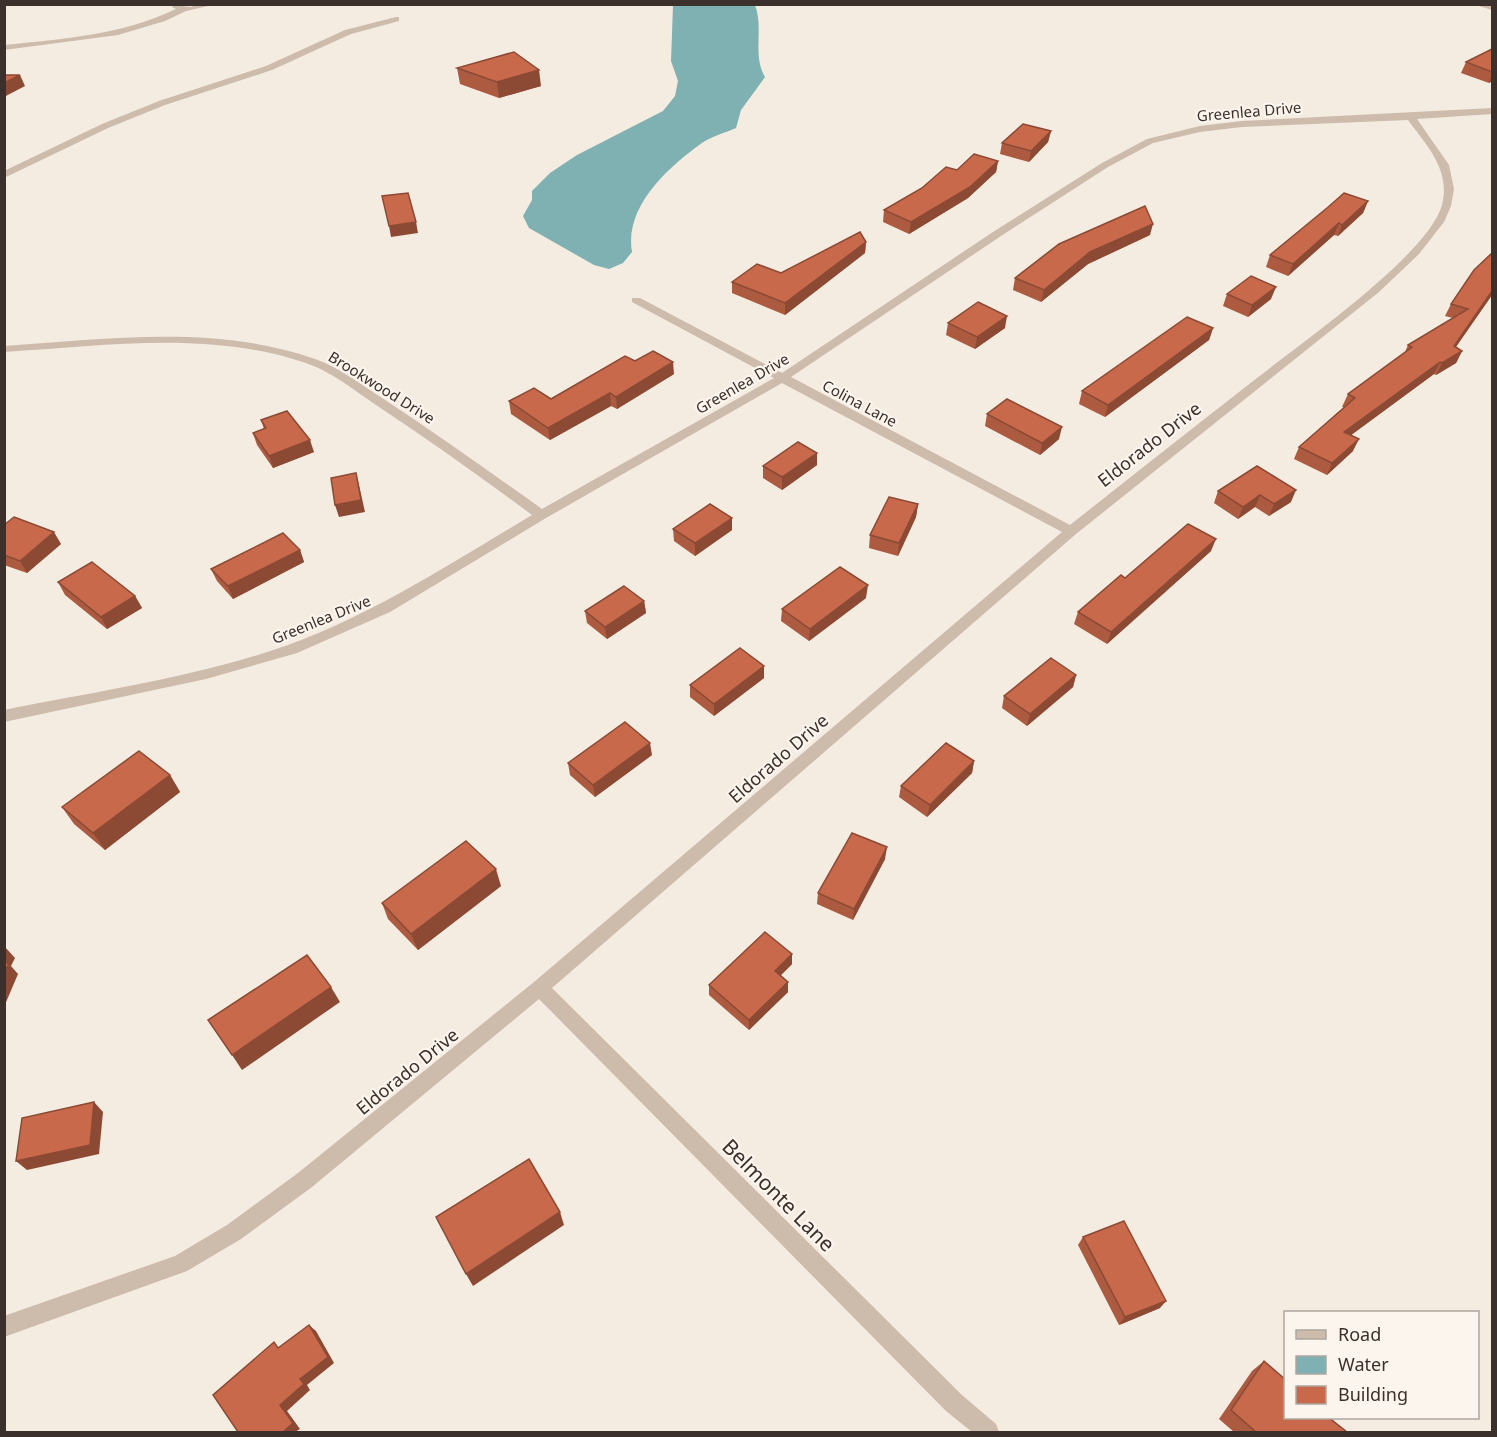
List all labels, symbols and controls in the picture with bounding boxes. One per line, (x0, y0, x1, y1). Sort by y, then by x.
street label: Greenlea Drive (1196, 96, 1302, 126)
street label: Brookwood Drive (325, 346, 439, 428)
street label: Greenlea Drive (692, 348, 792, 418)
street label: Colina Lane (819, 375, 901, 431)
street label: Eldorado Drive (1092, 396, 1206, 492)
street label: Greenlea Drive (269, 590, 373, 648)
street label: Eldorado Drive (723, 708, 833, 808)
street label: Eldorado Drive (351, 1022, 463, 1120)
street label: Belmonte Lane (717, 1133, 841, 1257)
legend (1284, 1311, 1479, 1419)
text: Road (1338, 1322, 1381, 1346)
text: Water (1338, 1352, 1389, 1376)
text: Building (1338, 1382, 1408, 1406)

